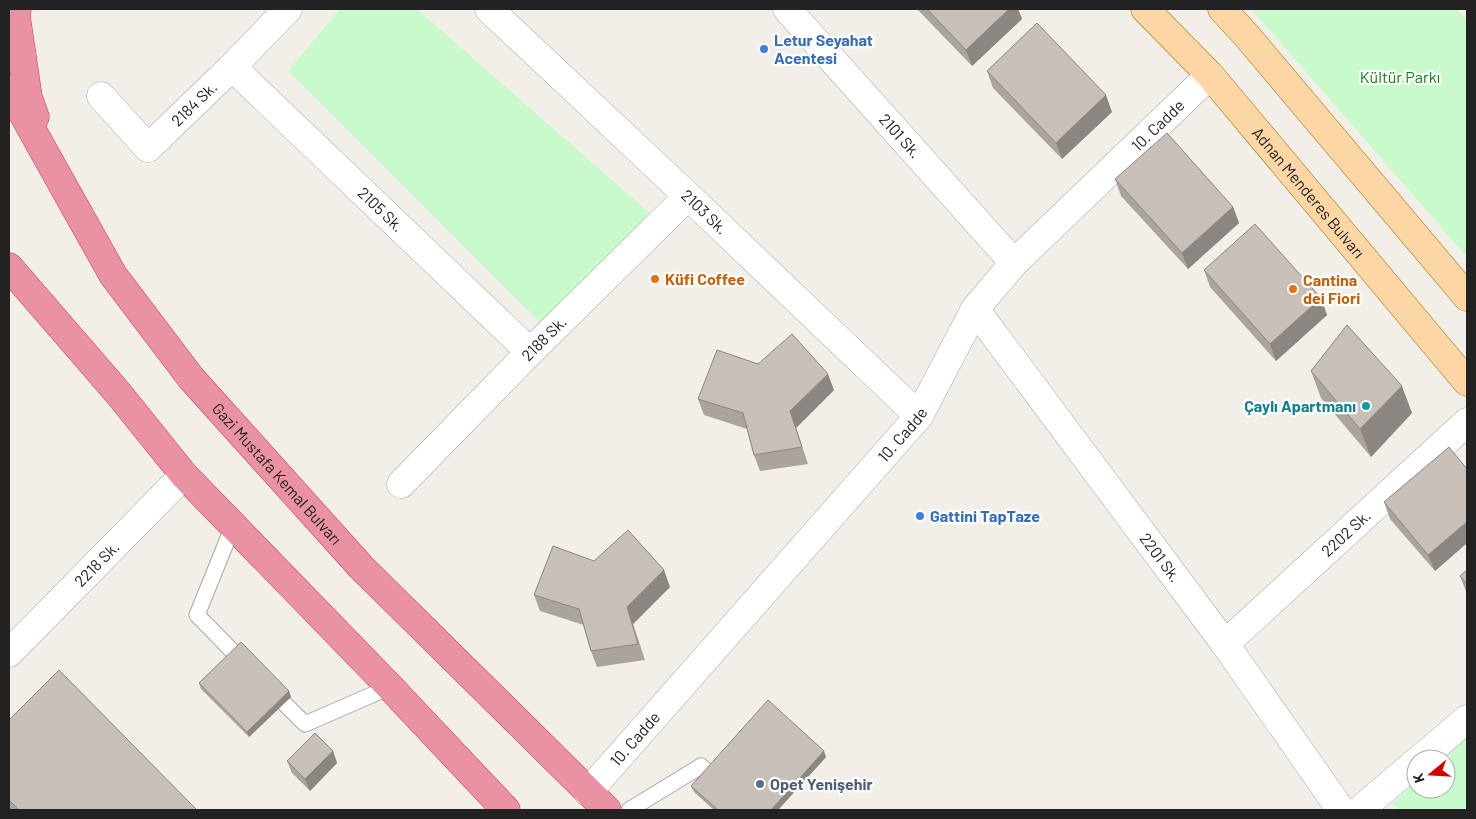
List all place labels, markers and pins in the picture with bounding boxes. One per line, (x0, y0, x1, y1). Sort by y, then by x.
place label: Letur Seyahat Acentesi (774, 30, 873, 67)
marker: Letur Seyahat Acentesi (758, 43, 770, 55)
place label: Küfi Coffee (665, 269, 745, 288)
place label: Cantina dei Fiori (1303, 270, 1360, 307)
marker: Küfi Coffee (649, 273, 661, 285)
marker: Cantina dei Fiori (1287, 283, 1299, 295)
place label: Çaylı Apartmanı (1244, 396, 1356, 415)
marker: Çaylı Apartmanı (1360, 400, 1372, 412)
place label: Gattini TapTaze (930, 506, 1040, 525)
marker: Gattini TapTaze (914, 510, 926, 522)
place label: Opet Yenişehir (770, 774, 873, 793)
marker: Opet Yenişehir (754, 778, 766, 790)

